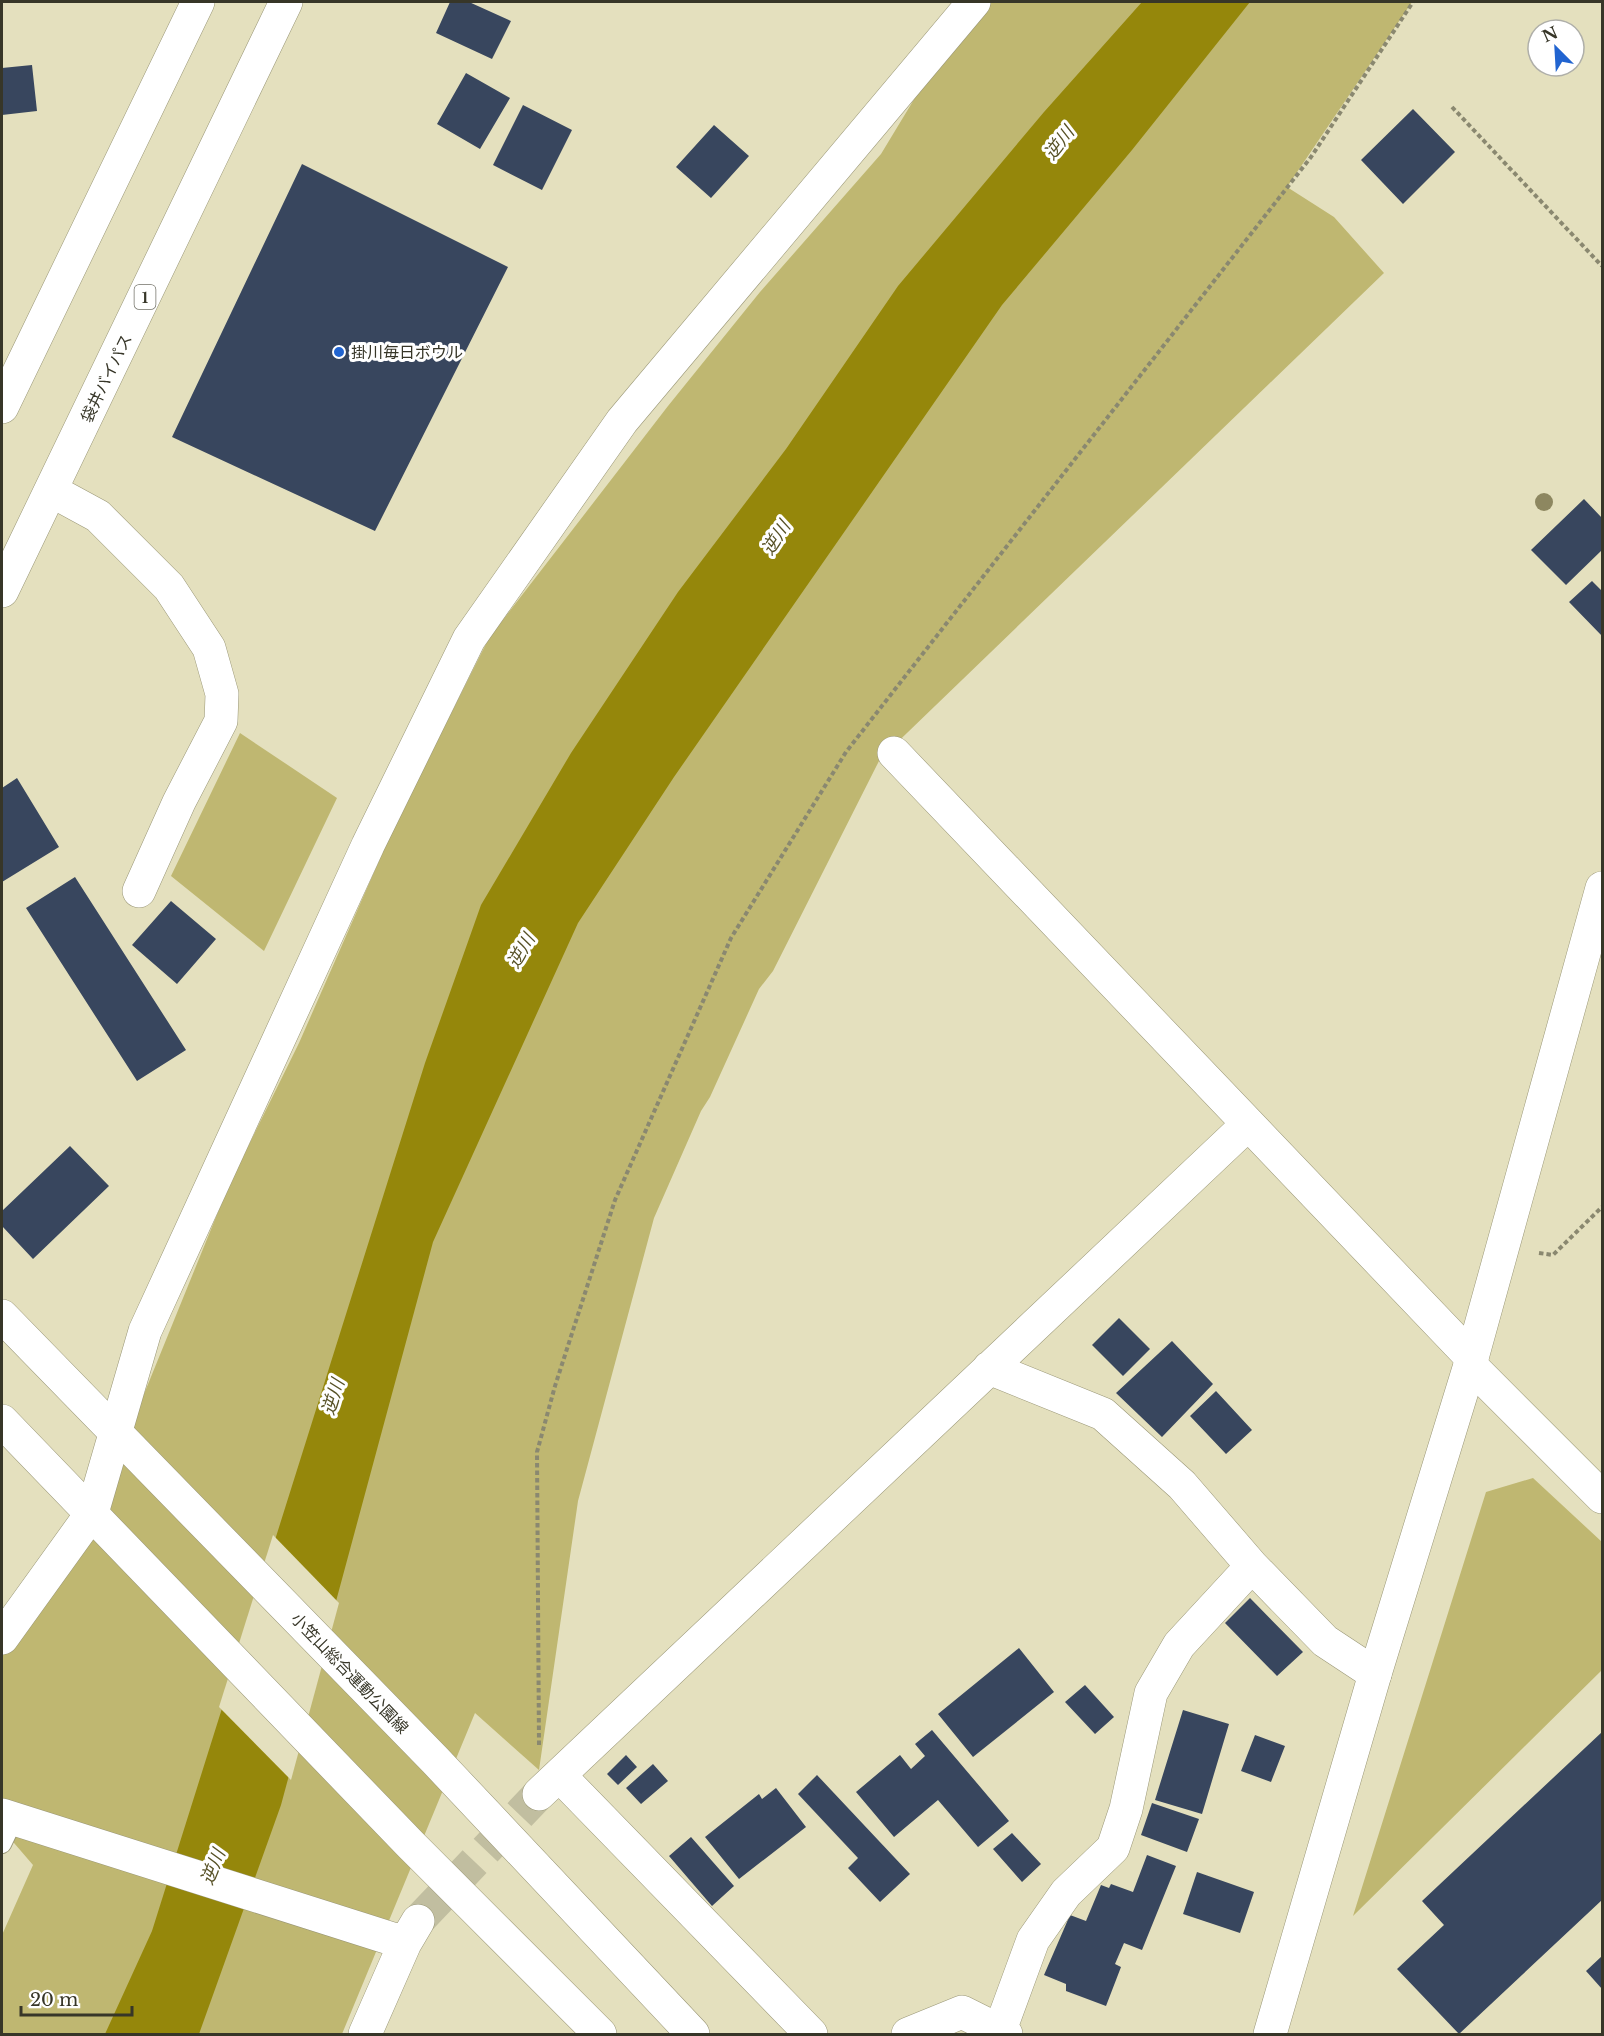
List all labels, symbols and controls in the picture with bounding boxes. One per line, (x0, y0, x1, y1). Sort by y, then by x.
north arrow (1526, 18, 1586, 78)
text: N (1539, 22, 1561, 46)
water label: 逆川 (1039, 120, 1080, 164)
road number: 1 (134, 285, 156, 309)
street label: 袋井バイパス (76, 331, 136, 425)
place label: 掛川毎日ボウル (351, 342, 463, 362)
marker: 掛川毎日ボウル (332, 345, 346, 359)
water label: 逆川 (757, 515, 796, 559)
water label: 逆川 (502, 928, 541, 972)
water label: 逆川 (317, 1375, 350, 1418)
street label: 小笠山総合運動公園線 (287, 1609, 413, 1737)
water label: 逆川 (196, 1844, 231, 1888)
scale bar (21, 1979, 132, 2017)
text: 20 m (30, 1989, 78, 2011)

